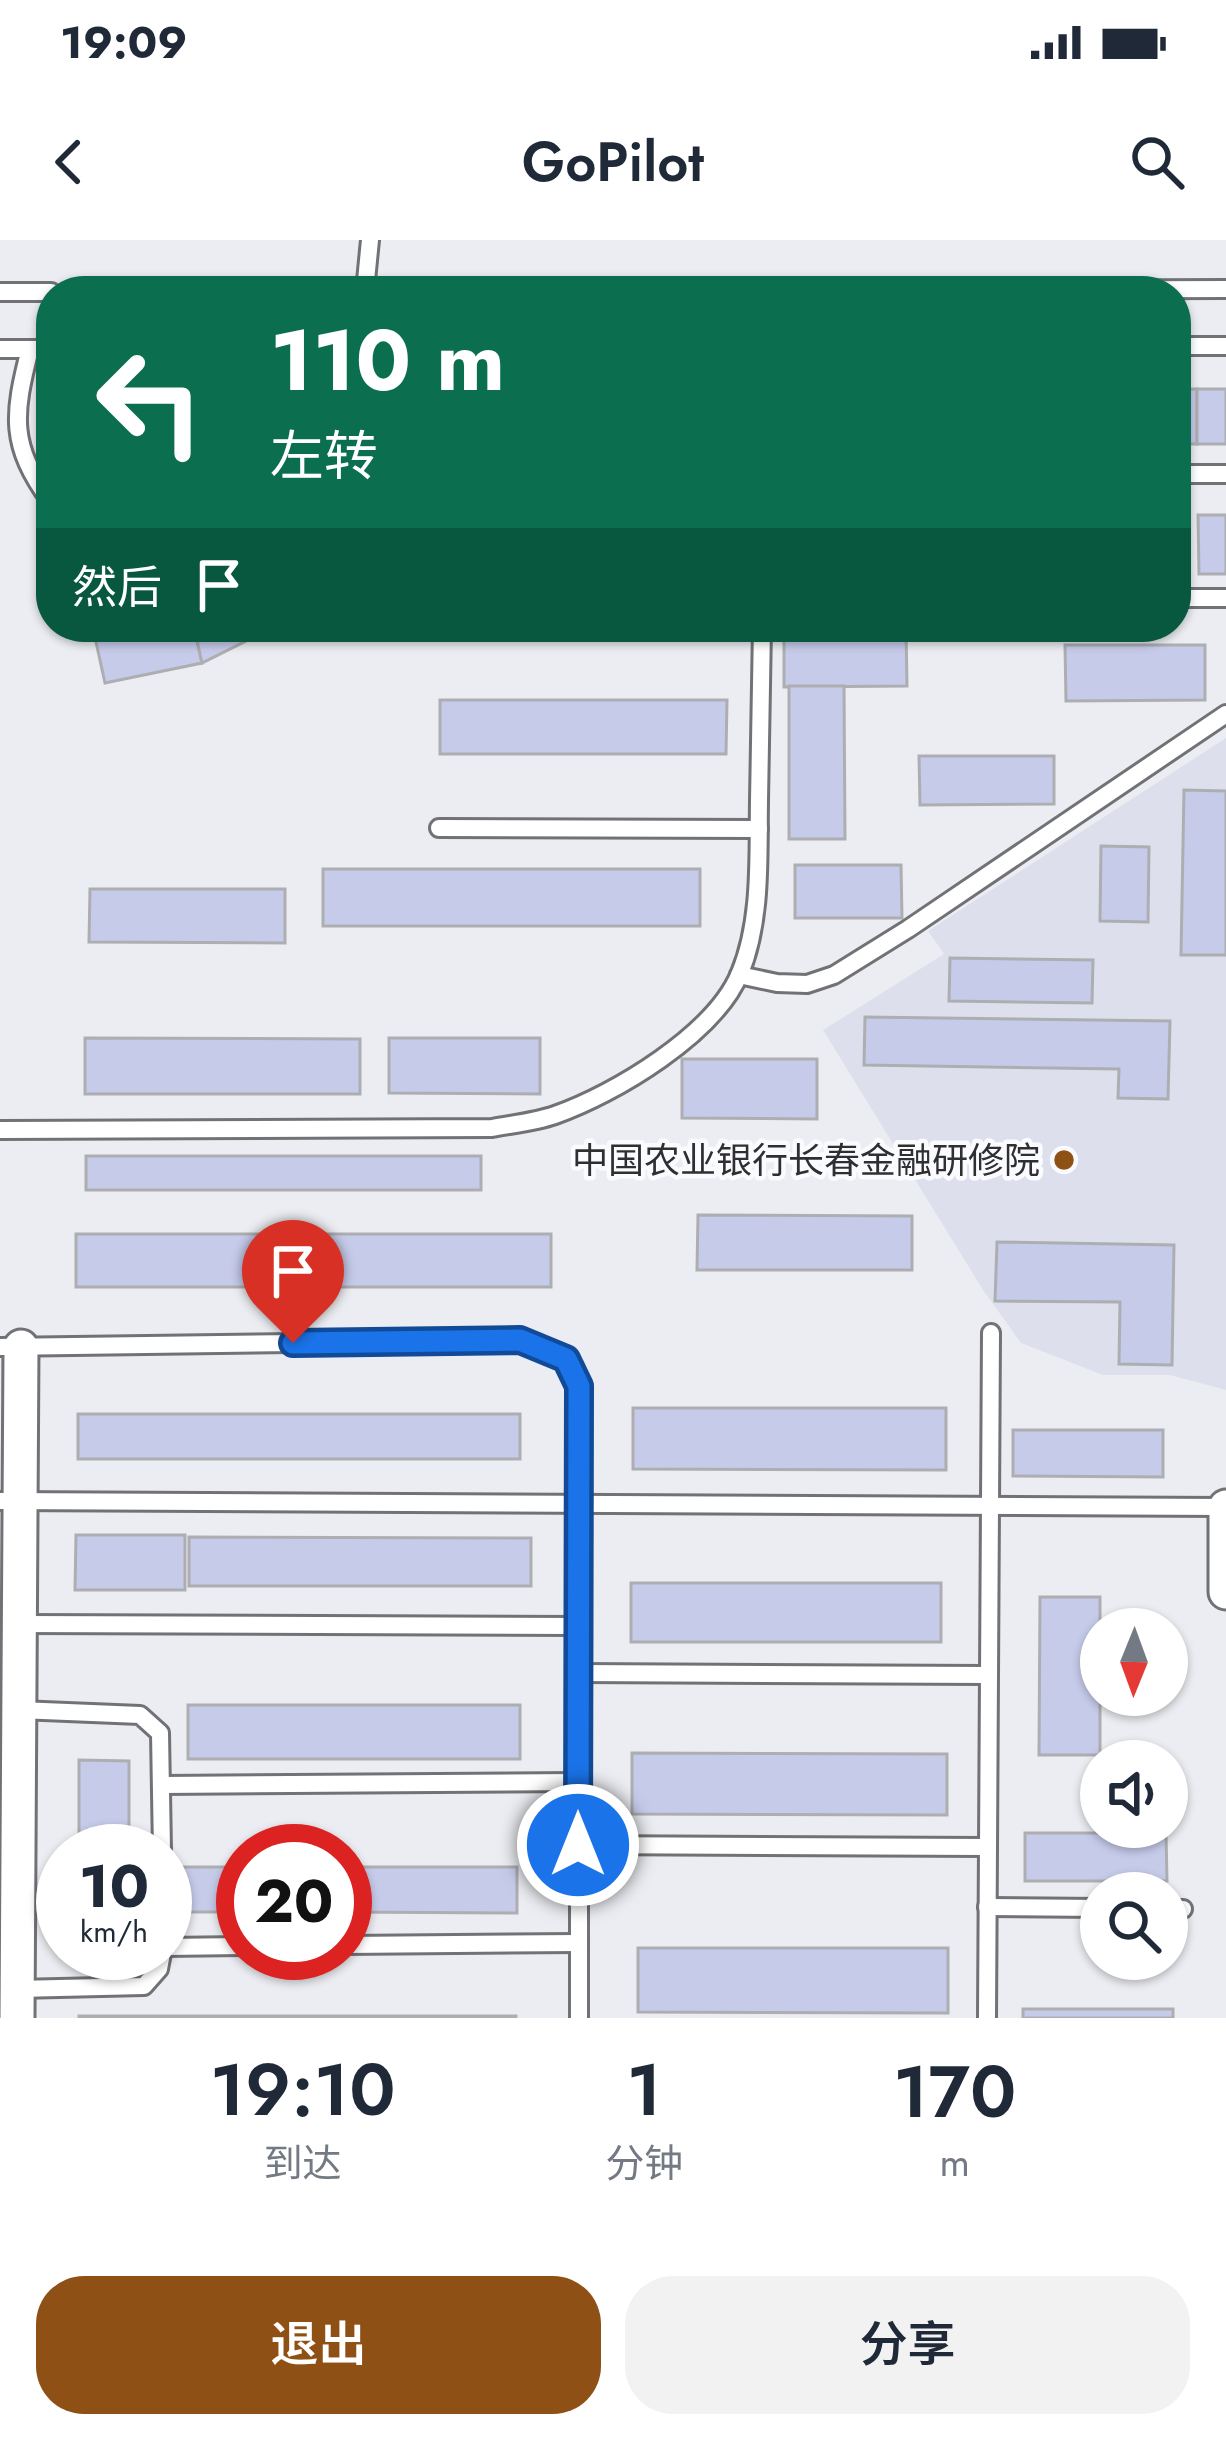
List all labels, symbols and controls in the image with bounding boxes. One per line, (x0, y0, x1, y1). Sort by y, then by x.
text: 19:09 (60, 10, 187, 75)
text: GoPilot (522, 123, 704, 201)
icon: back (36, 129, 102, 195)
icon: search (1124, 129, 1190, 195)
text: 110 m (270, 300, 505, 422)
icon: left (72, 324, 228, 480)
text: 左转 (270, 417, 378, 495)
icon: arrive (186, 552, 252, 618)
text: 然后 (72, 555, 162, 620)
place label: 中国农业银行长春金融研修院 (572, 1134, 1040, 1186)
marker: 中国农业银行长春金融研修院 (1051, 1147, 1077, 1173)
pin (242, 1220, 344, 1343)
icon: arrive (260, 1238, 326, 1304)
north arrow (1080, 1608, 1188, 1716)
map controls (1080, 1608, 1188, 1980)
button: sound (1080, 1740, 1188, 1848)
position arrow (515, 1782, 641, 1908)
speed limit sign: 20 (216, 1824, 372, 1980)
text: 10 (79, 1843, 149, 1930)
button: search (1080, 1872, 1188, 1980)
text: km/h (80, 1910, 148, 1953)
text: 19:10 (210, 2038, 395, 2142)
text: 1 (627, 2038, 662, 2142)
text: 170 (893, 2040, 1016, 2144)
text: m (939, 2134, 970, 2191)
text: 到达 (264, 2135, 342, 2192)
text: 分钟 (605, 2135, 683, 2192)
button: 退出 (36, 2276, 601, 2414)
button: 分享 (625, 2276, 1190, 2414)

